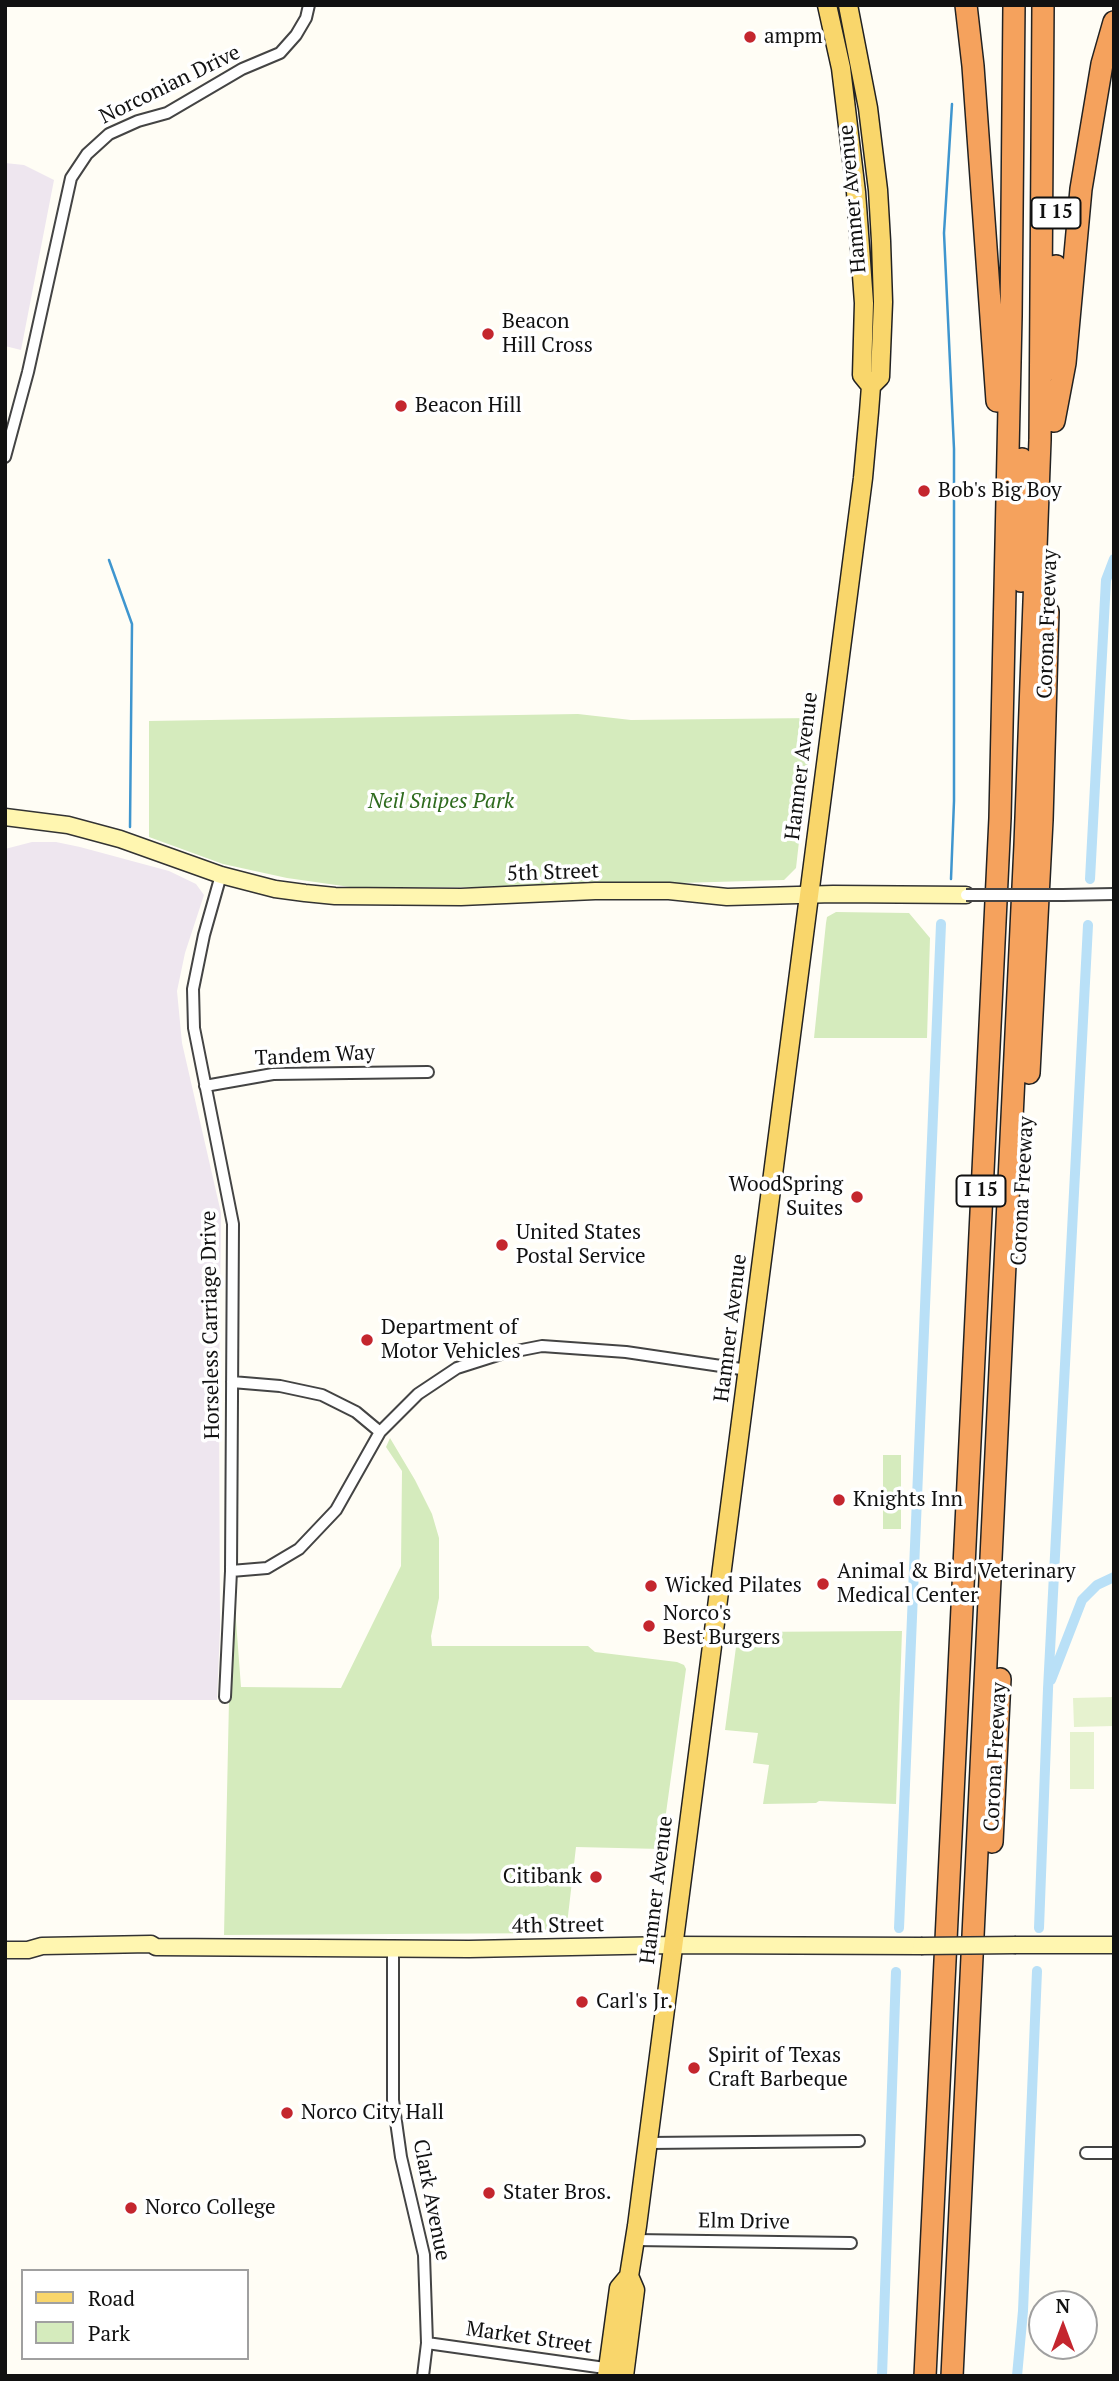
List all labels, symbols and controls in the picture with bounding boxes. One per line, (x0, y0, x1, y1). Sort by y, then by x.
place label: ampm (764, 24, 823, 50)
marker: ampm (742, 29, 758, 45)
street label: Norconian Drive (96, 40, 244, 130)
street label: Hamner Avenue (834, 124, 872, 274)
road number: I 15 (1032, 197, 1080, 228)
place label: Beacon Hill Cross (502, 309, 593, 359)
marker: Beacon Hill Cross (480, 326, 496, 342)
place label: Beacon Hill (415, 393, 522, 419)
marker: Beacon Hill (393, 398, 409, 414)
place label: Bob's Big Boy (938, 478, 1062, 504)
marker: Bob's Big Boy (916, 483, 932, 499)
street label: Corona Freeway (1033, 549, 1063, 699)
street label: Hamner Avenue (780, 691, 824, 841)
park label: Neil Snipes Park (368, 789, 514, 815)
street label: 5th Street (506, 859, 600, 887)
street label: Tandem Way (254, 1040, 376, 1072)
street label: Corona Freeway (1007, 1116, 1039, 1266)
place label: WoodSpring Suites (729, 1172, 843, 1222)
road number: I 15 (956, 1176, 1006, 1206)
marker: WoodSpring Suites (849, 1189, 865, 1205)
street label: Horseless Carriage Drive (196, 1210, 226, 1440)
place label: United States Postal Service (516, 1220, 646, 1270)
marker: United States Postal Service (494, 1237, 510, 1253)
street label: Hamner Avenue (709, 1253, 753, 1403)
place label: Department of Motor Vehicles (381, 1315, 521, 1365)
marker: Department of Motor Vehicles (359, 1332, 375, 1348)
place label: Knights Inn (853, 1487, 963, 1513)
marker: Knights Inn (831, 1492, 847, 1508)
place label: Animal & Bird Veterinary Medical Center (837, 1559, 1076, 1609)
place label: Wicked Pilates (665, 1573, 802, 1599)
marker: Animal & Bird Veterinary Medical Center (815, 1576, 831, 1592)
marker: Wicked Pilates (643, 1578, 659, 1594)
place label: Norco's Best Burgers (663, 1601, 780, 1651)
marker: Norco's Best Burgers (641, 1618, 657, 1634)
street label: Corona Freeway (980, 1682, 1012, 1832)
street label: Hamner Avenue (635, 1815, 679, 1965)
place label: Citibank (503, 1864, 582, 1890)
marker: Citibank (588, 1869, 604, 1885)
street label: 4th Street (512, 1913, 604, 1939)
place label: Carl's Jr. (596, 1989, 673, 2015)
marker: Carl's Jr. (574, 1994, 590, 2010)
place label: Spirit of Texas Craft Barbeque (708, 2043, 848, 2093)
marker: Spirit of Texas Craft Barbeque (686, 2060, 702, 2076)
place label: Norco City Hall (301, 2100, 444, 2126)
marker: Norco City Hall (279, 2105, 295, 2121)
street label: Clark Avenue (407, 2137, 455, 2263)
place label: Stater Bros. (503, 2180, 612, 2206)
marker: Stater Bros. (481, 2185, 497, 2201)
place label: Norco College (145, 2195, 276, 2221)
marker: Norco College (123, 2200, 139, 2216)
street label: Elm Drive (698, 2209, 790, 2235)
legend (21, 2269, 248, 2360)
text: Road (88, 2284, 135, 2312)
north arrow (1028, 2290, 1098, 2360)
text: N (1056, 2293, 1070, 2318)
street label: Market Street (464, 2317, 594, 2359)
text: Park (88, 2319, 130, 2347)

